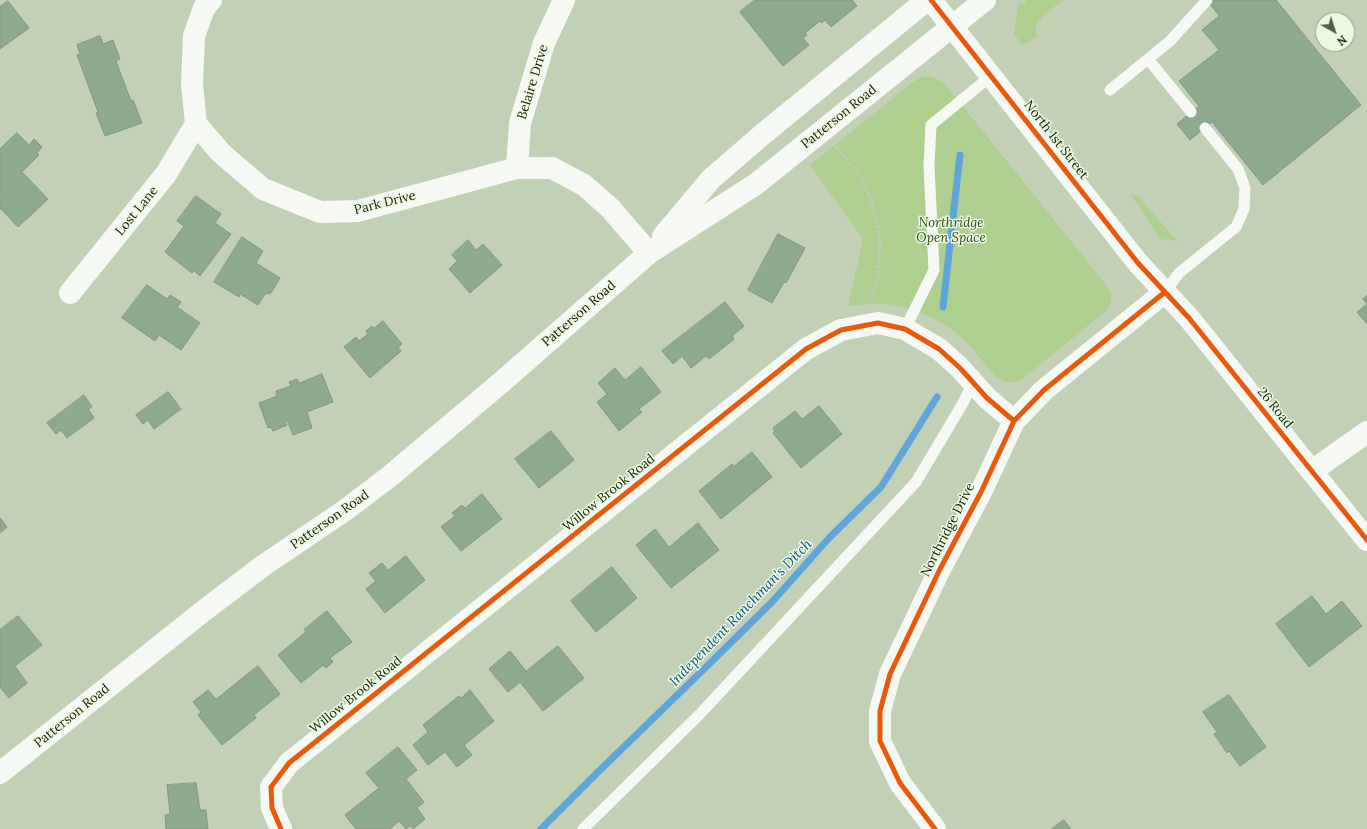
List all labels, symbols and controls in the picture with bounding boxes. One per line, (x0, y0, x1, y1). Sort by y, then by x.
north arrow (1315, 12, 1355, 52)
text: N (1334, 32, 1350, 49)
street label: Belaire Drive (514, 43, 552, 121)
street label: Patterson Road (798, 82, 880, 152)
street label: North 1st Street (1020, 98, 1092, 182)
street label: Lost Lane (112, 183, 162, 239)
street label: Park Drive (353, 188, 417, 218)
park label: Northridge Open Space (916, 215, 986, 246)
street label: Patterson Road (539, 278, 619, 350)
street label: 26 Road (1254, 384, 1296, 432)
street label: Willow Brook Road (560, 451, 658, 535)
street label: Northridge Drive (918, 481, 978, 579)
street label: Patterson Road (288, 487, 372, 553)
water label: Independent Ranchman's Ditch (666, 536, 816, 690)
street label: Willow Brook Road (307, 653, 405, 737)
street label: Patterson Road (31, 681, 113, 751)

